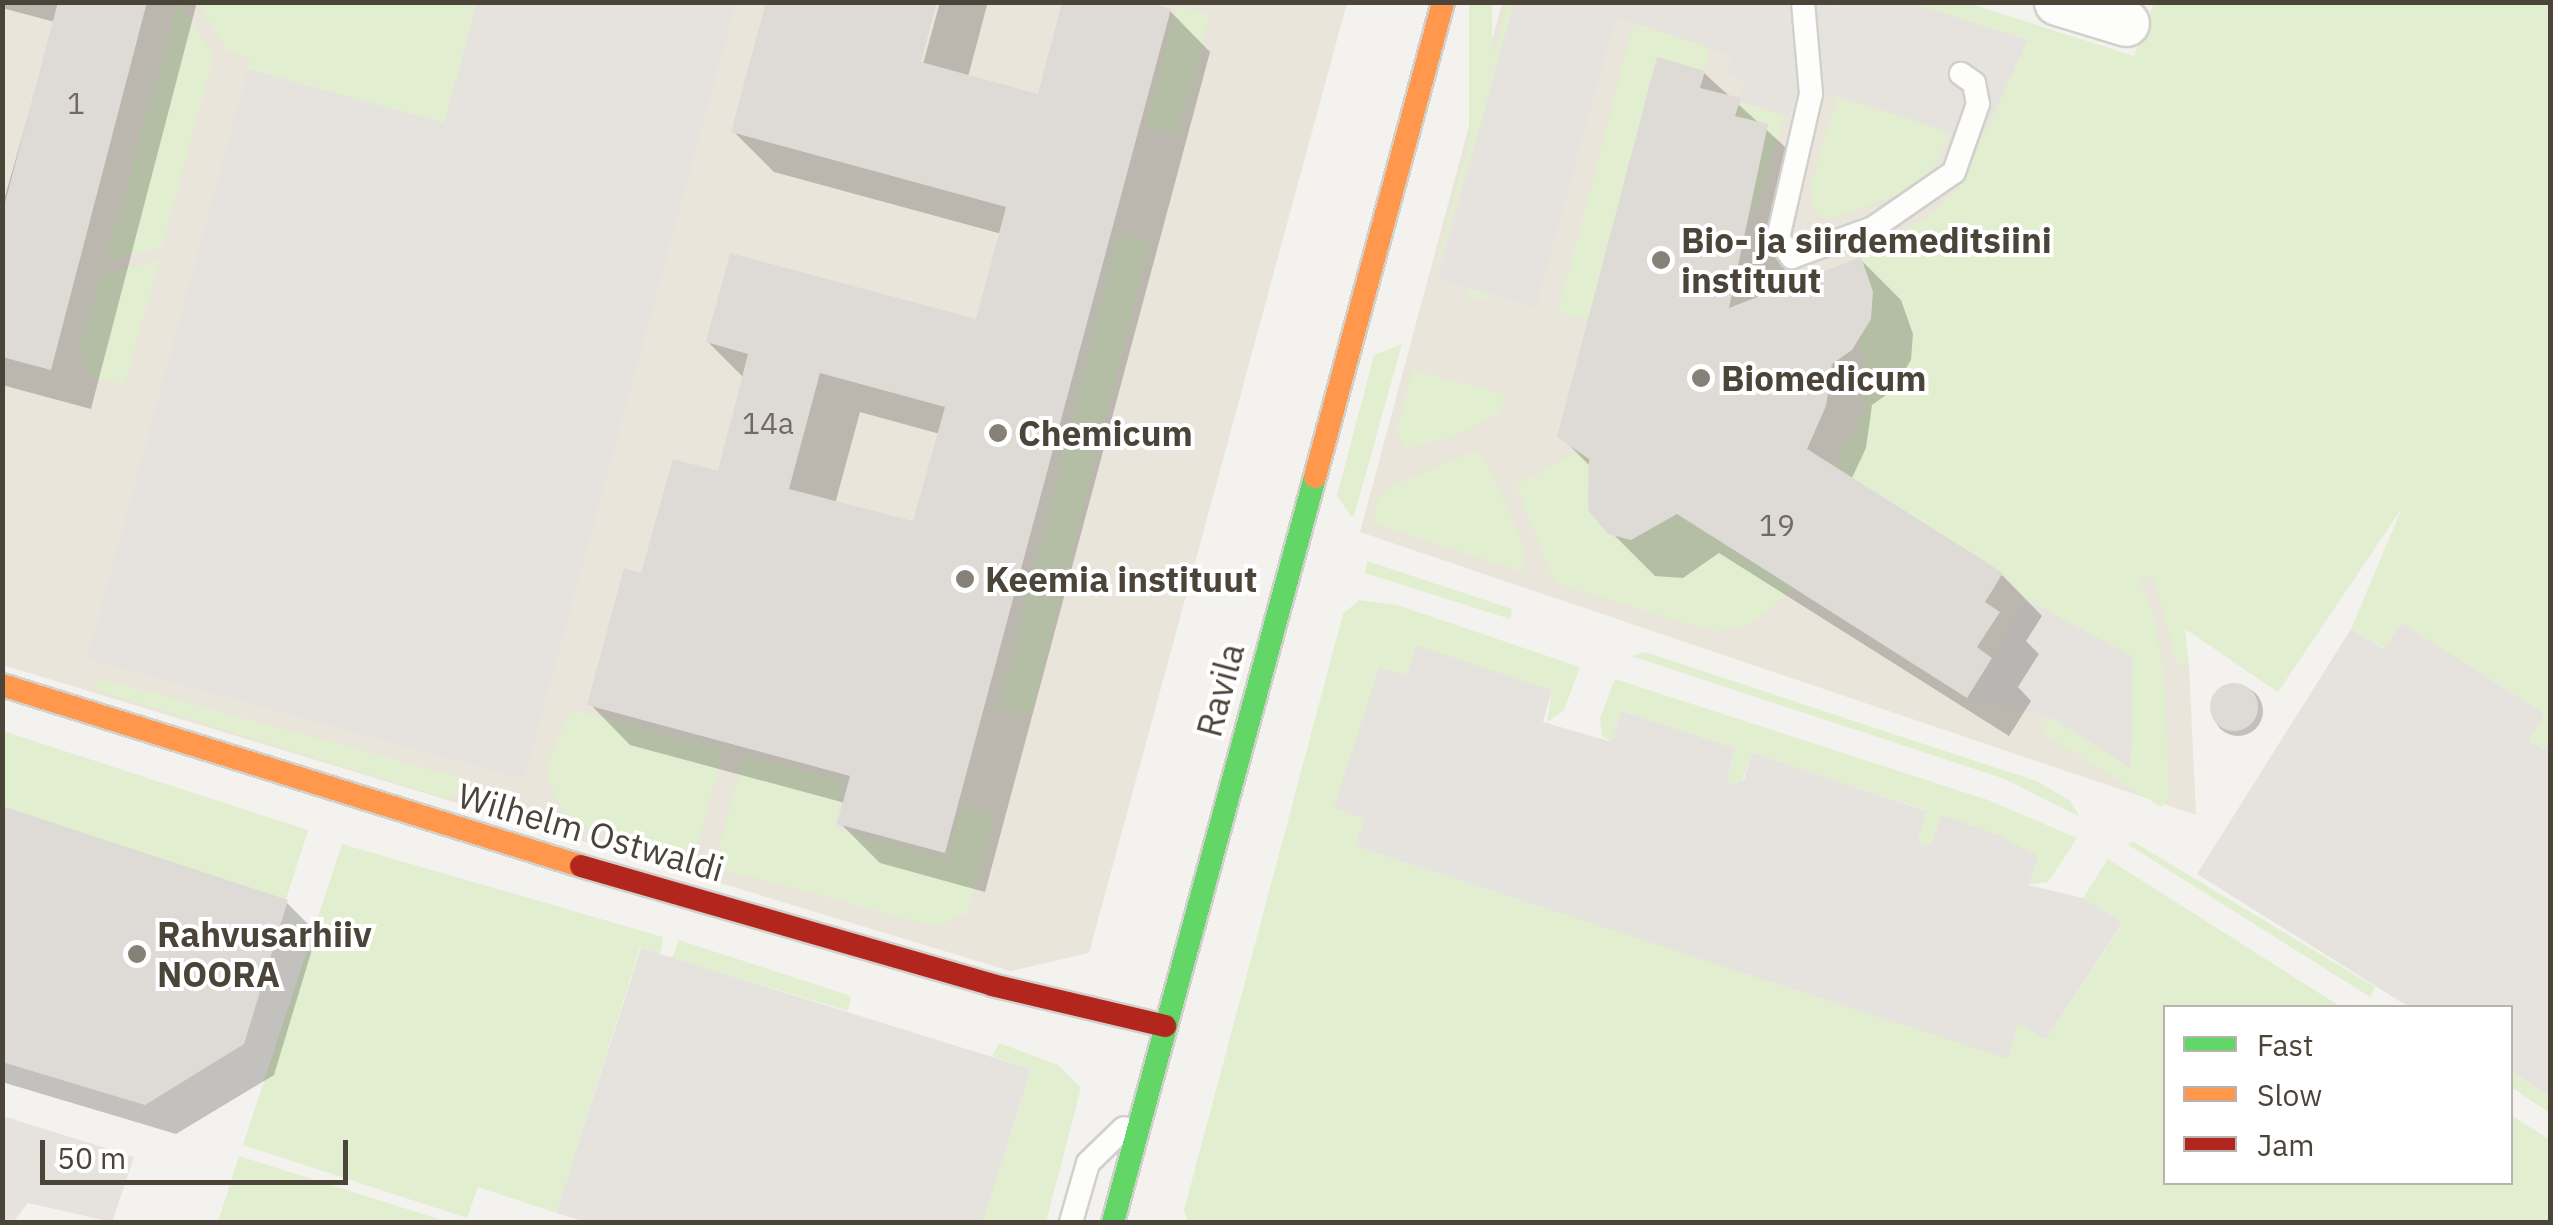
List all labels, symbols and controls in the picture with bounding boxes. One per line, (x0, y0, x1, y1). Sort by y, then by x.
house number: 1 (67, 85, 85, 121)
place label: Bio- ja siirdemeditsiini instituut (1681, 219, 2052, 301)
marker: Bio- ja siirdemeditsiini instituut (1650, 249, 1672, 271)
place label: Biomedicum (1721, 357, 1927, 399)
marker: Biomedicum (1690, 367, 1712, 389)
house number: 14a (742, 405, 794, 441)
place label: Chemicum (1018, 412, 1193, 454)
marker: Chemicum (987, 422, 1009, 444)
house number: 19 (1759, 507, 1795, 543)
place label: Keemia instituut (985, 558, 1257, 600)
marker: Keemia instituut (954, 568, 976, 590)
street label: Ravila (1187, 639, 1253, 741)
street label: Wilhelm Ostwaldi (453, 774, 729, 890)
place label: Rahvusarhiiv NOORA (157, 913, 372, 995)
marker: Rahvusarhiiv NOORA (126, 943, 148, 965)
legend (2163, 1005, 2513, 1185)
text: Fast (2257, 1025, 2314, 1064)
text: Slow (2257, 1075, 2322, 1114)
scale bar (45, 1120, 352, 1182)
text: Jam (2257, 1125, 2315, 1164)
text: 50 m (57, 1138, 126, 1177)

